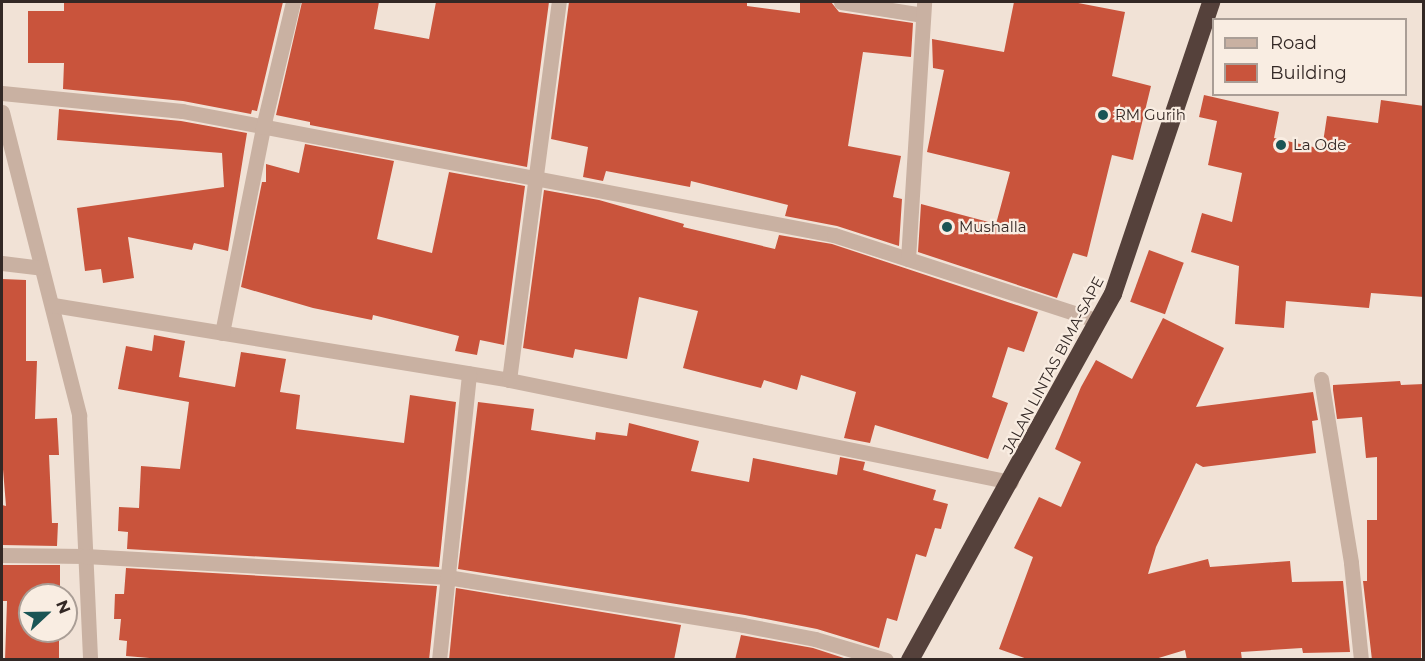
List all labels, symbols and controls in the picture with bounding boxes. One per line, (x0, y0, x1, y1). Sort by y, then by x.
legend (1212, 18, 1407, 96)
text: Road (1270, 32, 1317, 54)
text: Building (1270, 62, 1347, 84)
place label: RM Gurih (1115, 106, 1186, 124)
marker: RM Gurih (1096, 108, 1110, 122)
place label: La Ode (1293, 136, 1346, 154)
marker: La Ode (1274, 138, 1288, 152)
place label: Mushalla (959, 218, 1027, 236)
marker: Mushalla (940, 220, 954, 234)
street label: JALAN LINTAS BIMA-SAPE (999, 273, 1107, 457)
north arrow (18, 583, 78, 643)
text: N (52, 597, 75, 616)

